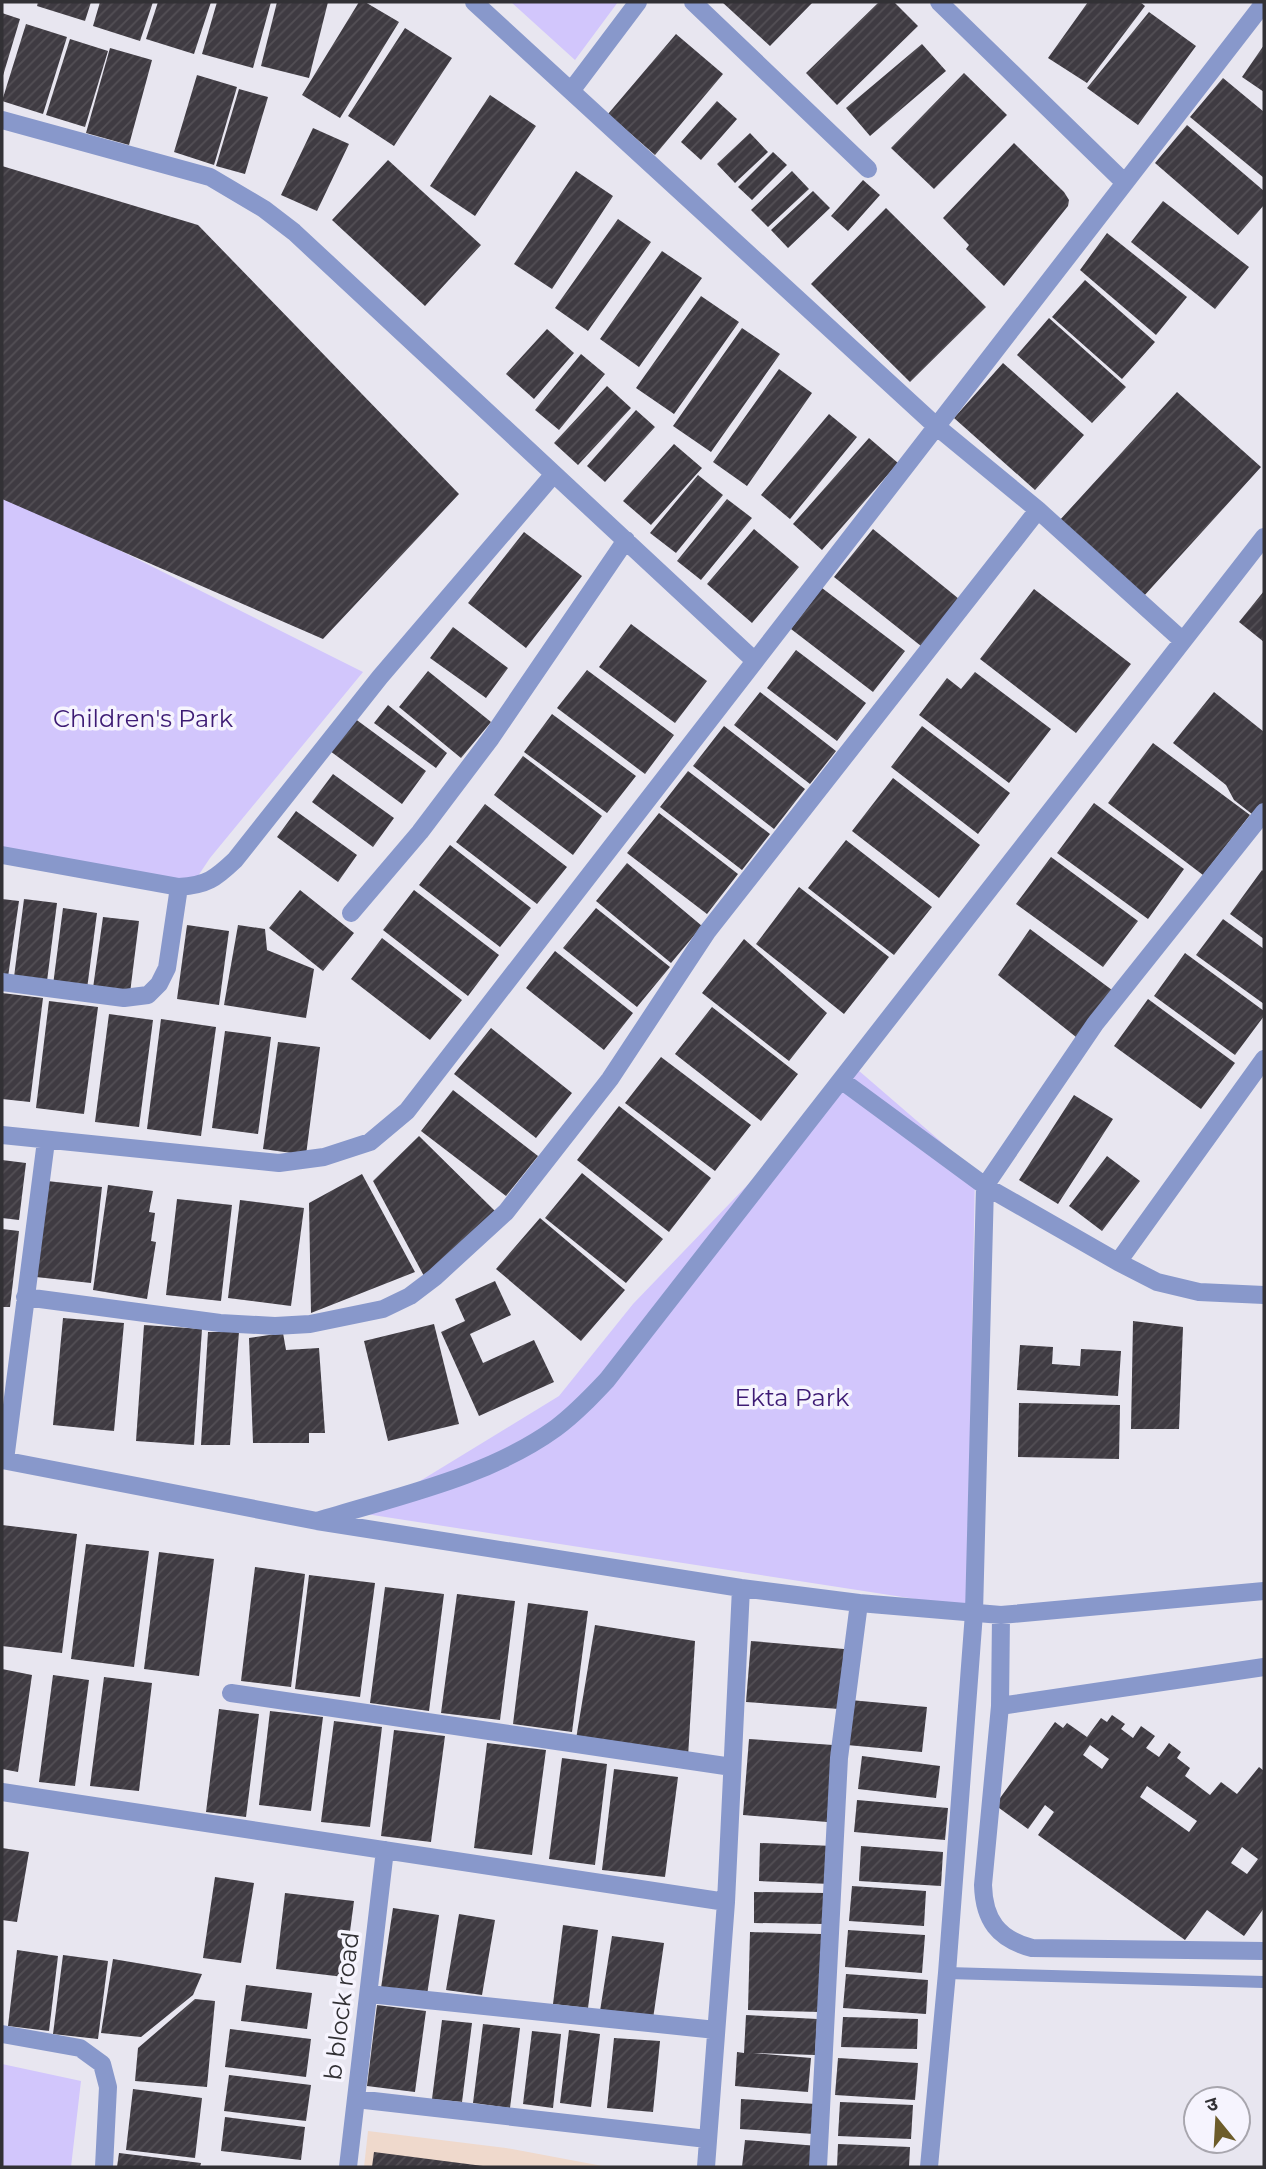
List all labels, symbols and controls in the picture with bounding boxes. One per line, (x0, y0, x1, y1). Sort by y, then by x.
park label: Children's Park (53, 704, 234, 733)
park label: Ekta Park (735, 1383, 850, 1412)
street label: b block road (318, 1930, 365, 2082)
north arrow (1182, 2085, 1252, 2155)
text: उ (1203, 2091, 1222, 2117)

